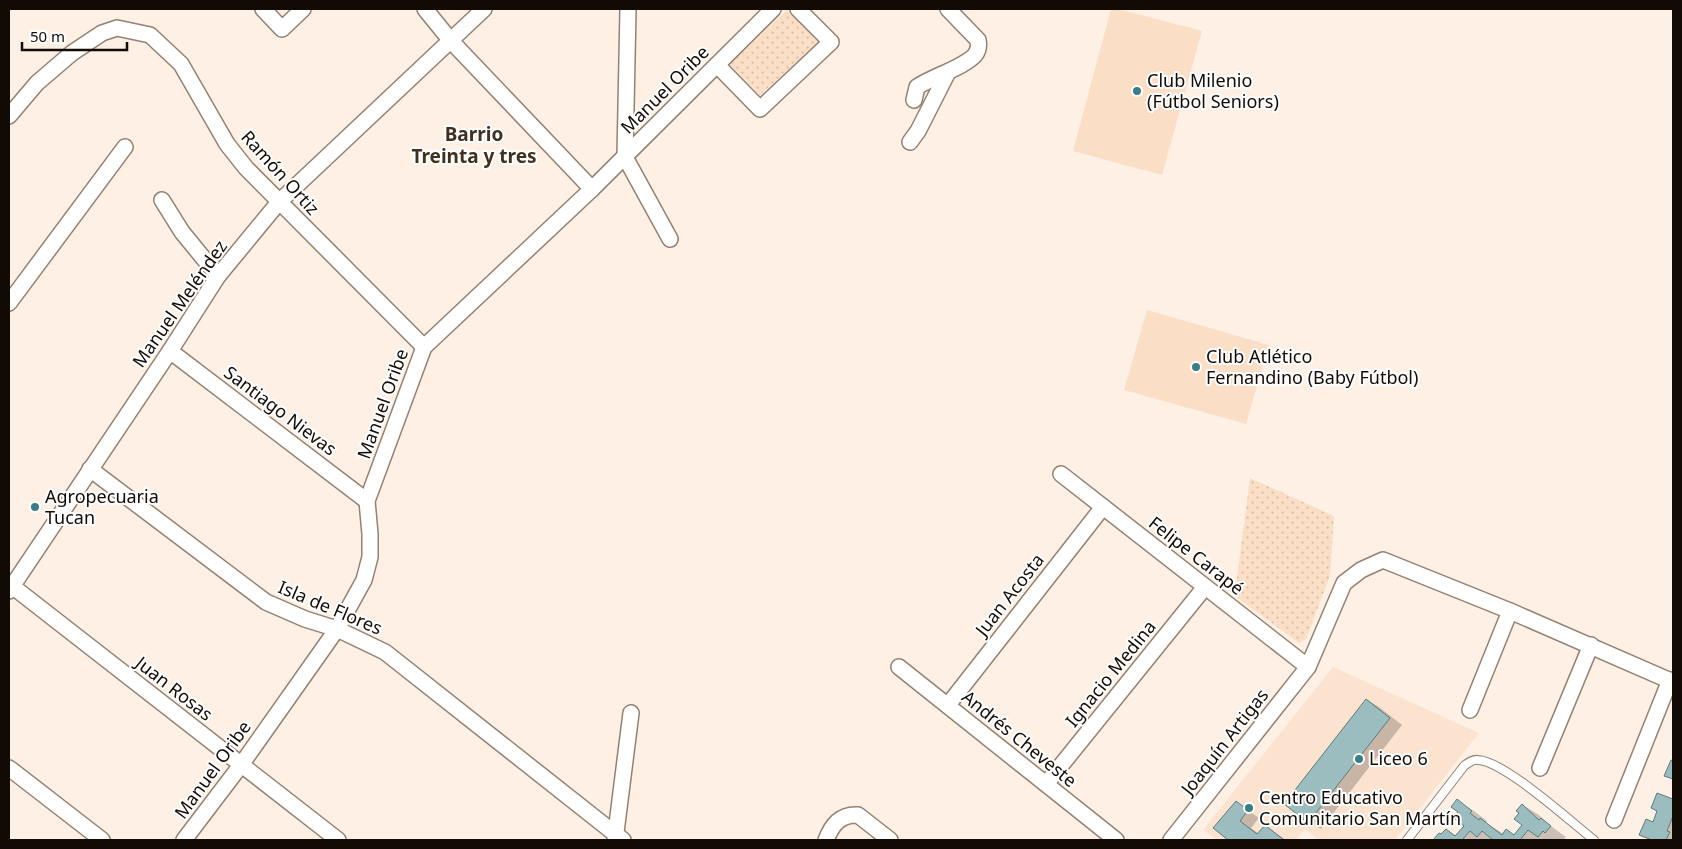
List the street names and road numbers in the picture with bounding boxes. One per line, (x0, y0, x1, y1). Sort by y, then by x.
street label: Manuel Oribe (615, 40, 714, 139)
street label: Ramón Ortiz (236, 125, 325, 220)
street label: Manuel Meléndez (126, 235, 232, 372)
street label: Manuel Oribe (351, 345, 413, 462)
street label: Santiago Nievas (219, 360, 342, 460)
street label: Felipe Carapé (1144, 510, 1249, 600)
street label: Juan Acosta (968, 548, 1049, 642)
street label: Isla de Flores (275, 574, 386, 640)
street label: Ignacio Medina (1060, 615, 1161, 732)
street label: Juan Rosas (130, 649, 218, 726)
street label: Joaquín Artigas (1174, 683, 1273, 801)
street label: Andrés Cheveste (957, 685, 1082, 792)
street label: Manuel Oribe (169, 716, 256, 823)

